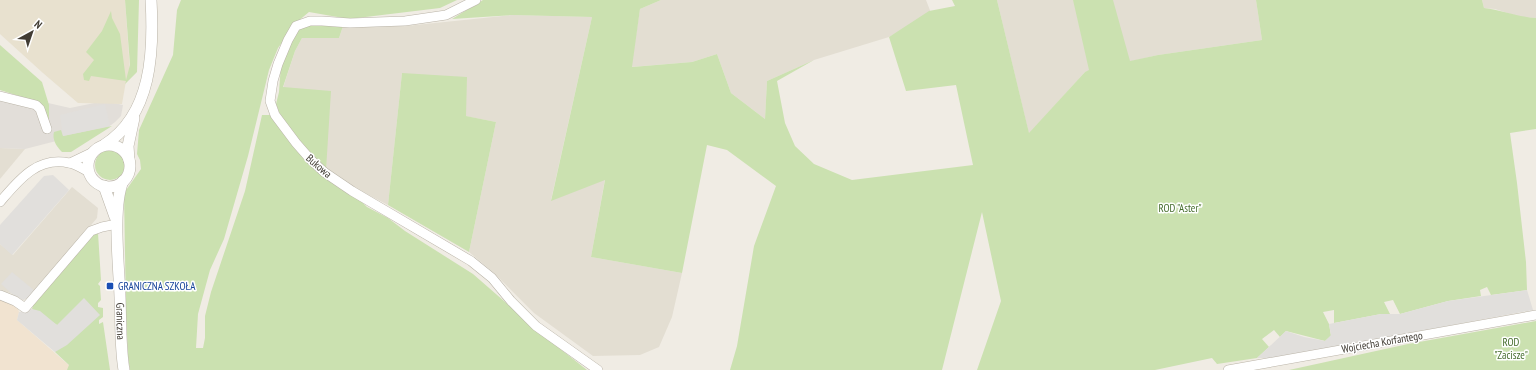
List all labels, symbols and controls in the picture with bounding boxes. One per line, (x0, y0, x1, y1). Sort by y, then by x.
north arrow (12, 12, 52, 52)
text: N (32, 17, 45, 32)
street label: Bukowa (303, 151, 335, 181)
park label: ROD "Aster" (1158, 201, 1202, 215)
place label: GRANICZNA SZKOŁA (118, 279, 196, 293)
marker: GRANICZNA SZKOŁA (105, 281, 115, 291)
street label: Graniczna (113, 302, 128, 340)
street label: Wojciecha Korfantego (1340, 328, 1424, 356)
park label: ROD "Zacisze" (1494, 335, 1528, 362)

